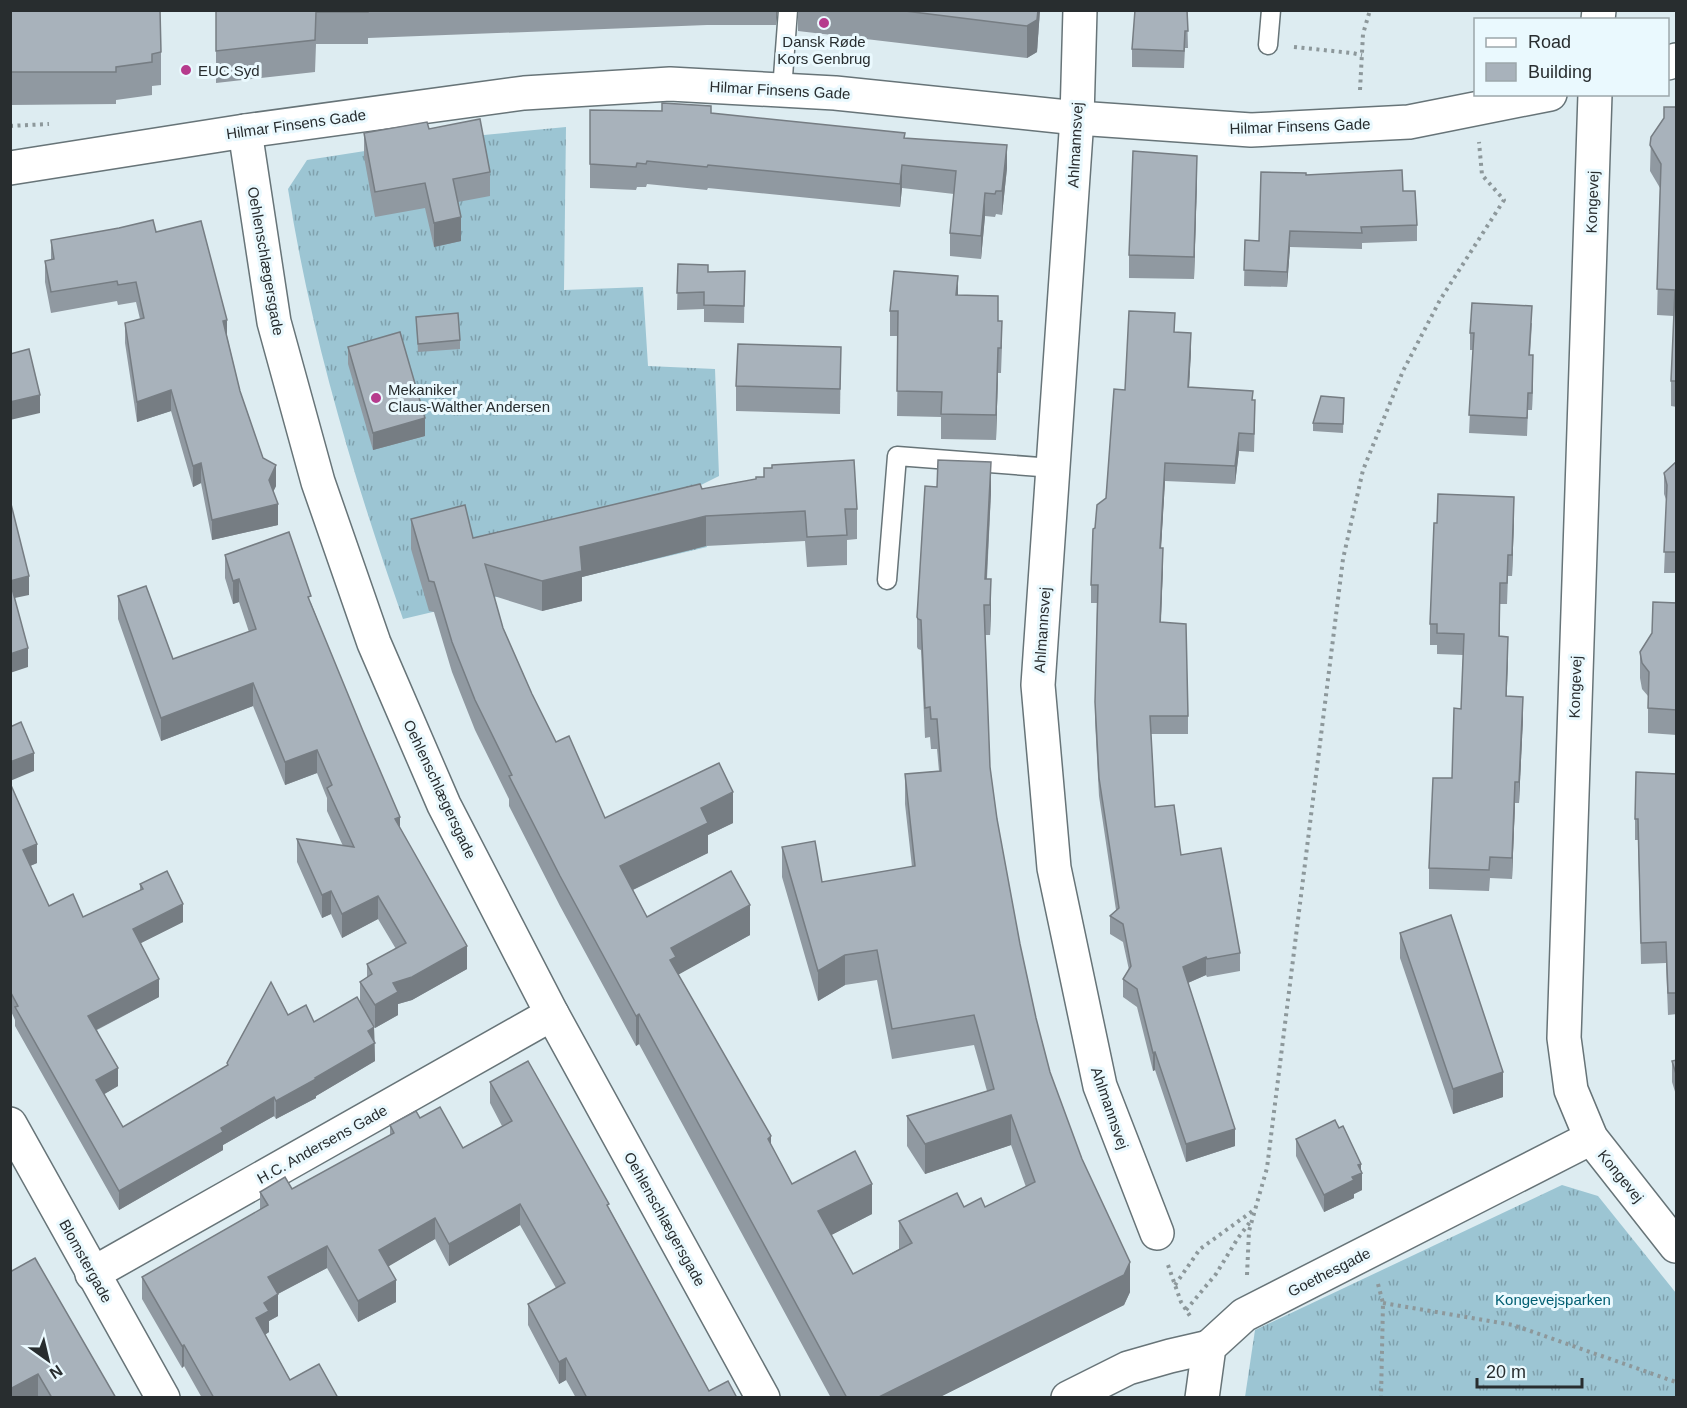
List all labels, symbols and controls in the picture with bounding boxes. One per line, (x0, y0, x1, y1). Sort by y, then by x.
marker: Dansk Røde Kors Genbrug (817, 16, 831, 30)
legend (1474, 18, 1669, 96)
text: Road (1528, 32, 1571, 52)
place label: Dansk Røde Kors Genbrug (777, 33, 871, 67)
place label: EUC Syd (198, 62, 260, 79)
text: Building (1528, 62, 1592, 82)
marker: EUC Syd (179, 63, 193, 77)
street label: Hilmar Finsens Gade (709, 78, 851, 102)
street label: Ahlmannsvej (1064, 102, 1086, 188)
street label: Hilmar Finsens Gade (225, 106, 367, 142)
street label: Hilmar Finsens Gade (1229, 115, 1371, 137)
street label: Kongevej (1582, 170, 1602, 234)
street label: Oehlenschlægersgade (245, 185, 287, 337)
place label: Mekaniker Claus-Walther Andersen (388, 381, 550, 415)
marker: Mekaniker Claus-Walther Andersen (369, 391, 383, 405)
street label: Ahlmannsvej (1031, 587, 1053, 673)
street label: Kongevej (1565, 655, 1585, 719)
street label: Oehlenschlægersgade (400, 717, 480, 861)
street label: Ahlmannsvej (1088, 1065, 1132, 1151)
street label: H.C. Andersens Gade (254, 1101, 390, 1187)
street label: Kongevej (1595, 1146, 1647, 1206)
street label: Oehlenschlægersgade (621, 1149, 709, 1289)
street label: Blomstergade (56, 1216, 116, 1306)
street label: Goethesgade (1285, 1244, 1373, 1300)
park label: Kongevejsparken (1495, 1291, 1611, 1308)
north arrow (18, 1330, 78, 1390)
scale bar (1477, 1351, 1582, 1389)
text: N (47, 1362, 66, 1382)
text: 20 m (1486, 1362, 1526, 1382)

